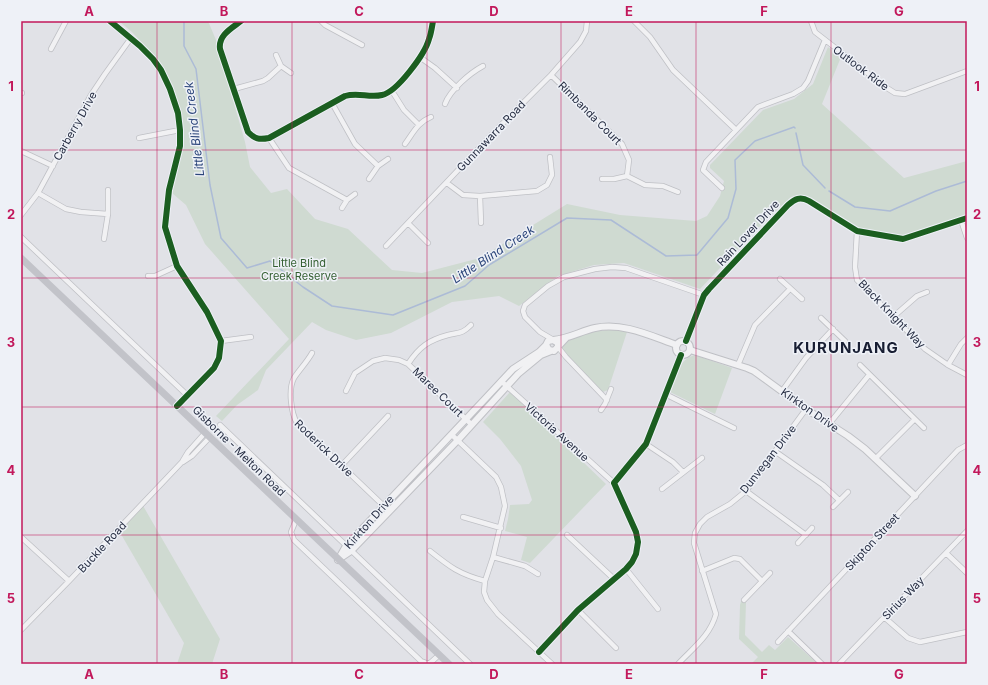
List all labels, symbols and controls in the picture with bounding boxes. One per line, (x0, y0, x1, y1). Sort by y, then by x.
text: A (84, 3, 94, 19)
text: B (220, 3, 229, 19)
text: C (354, 3, 364, 19)
text: D (489, 3, 499, 19)
text: E (625, 3, 633, 19)
text: F (760, 3, 768, 19)
text: G (894, 3, 904, 19)
street label: Outlook Ride (830, 42, 892, 94)
text: 1 (8, 78, 14, 94)
street label: Rimbanda Court (555, 78, 625, 148)
text: 1 (974, 78, 980, 94)
water label: Little Blind Creek (181, 80, 207, 177)
street label: Carberry Drive (50, 89, 100, 163)
street label: Gunnawarra Road (454, 98, 528, 174)
street label: Rain Lover Drive (714, 197, 782, 269)
text: 2 (7, 206, 15, 222)
text: 2 (973, 206, 981, 222)
water label: Little Blind Creek (449, 221, 537, 286)
park label: Little Blind Creek Reserve (261, 256, 337, 283)
street label: Black Knight Way (856, 277, 928, 351)
text: 3 (7, 334, 15, 350)
text: 3 (973, 334, 981, 350)
district label: KURUNJANG (793, 338, 899, 357)
street label: Maree Court (410, 364, 467, 420)
street label: Kirkton Drive (778, 385, 842, 435)
street label: Victoria Avenue (522, 400, 592, 464)
street label: Gisborne - Melton Road (190, 403, 288, 499)
street label: Roderick Drive (292, 416, 356, 480)
street label: Dunvegan Drive (737, 422, 799, 496)
text: 4 (7, 462, 16, 478)
text: 4 (973, 462, 982, 478)
street label: Kirkton Drive (341, 492, 397, 552)
street label: Skipton Street (842, 510, 902, 574)
street label: Buckle Road (75, 519, 129, 575)
street label: Sirius Way (879, 574, 927, 622)
text: 5 (7, 590, 15, 606)
text: 5 (973, 590, 981, 606)
text: A (84, 666, 94, 682)
text: B (220, 666, 229, 682)
text: C (354, 666, 364, 682)
text: D (489, 666, 499, 682)
text: E (625, 666, 633, 682)
text: F (760, 666, 768, 682)
text: G (894, 666, 904, 682)

